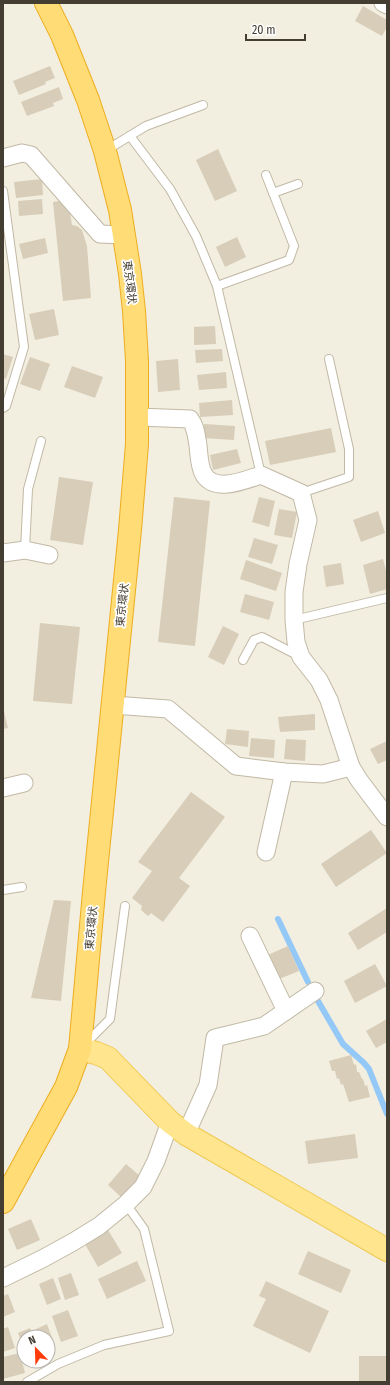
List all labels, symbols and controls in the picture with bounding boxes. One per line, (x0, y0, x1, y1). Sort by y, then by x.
scale bar (246, 16, 305, 42)
text: 20 m (252, 23, 276, 37)
street label: 東京環状 (120, 259, 139, 306)
street label: 東京環状 (114, 581, 131, 628)
street label: 東京環状 (83, 905, 100, 951)
north arrow (16, 1329, 56, 1369)
text: N (27, 1333, 38, 1348)

